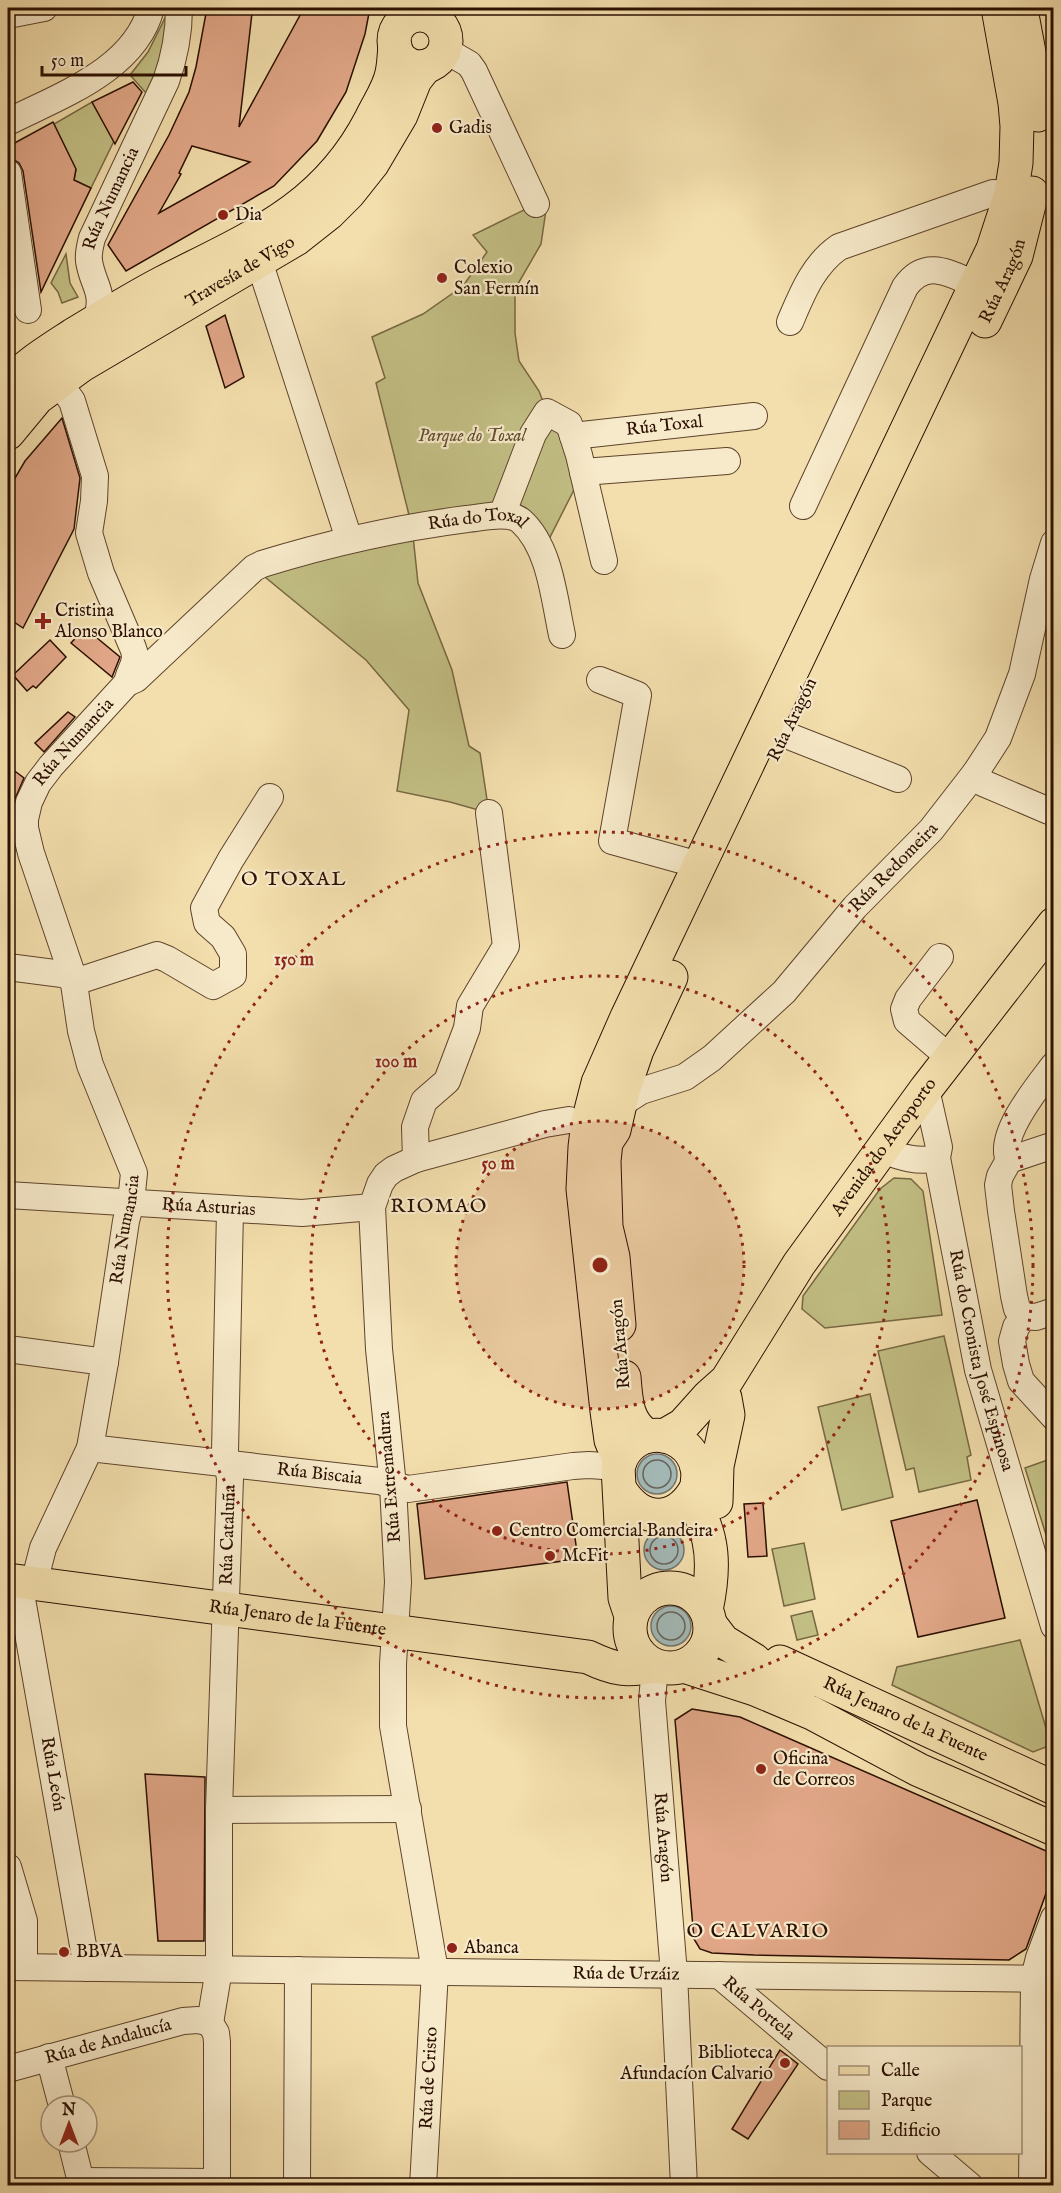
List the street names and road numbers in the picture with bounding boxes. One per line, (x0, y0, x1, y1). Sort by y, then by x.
street label: Rúa Numancia (78, 143, 145, 252)
street label: Travesía de Vigo (182, 231, 299, 313)
street label: Rúa Aragón (974, 236, 1031, 327)
street label: Rúa Toxal (625, 410, 704, 442)
street label: Rúa do Toxal (426, 504, 533, 536)
street label: Rúa Aragón (763, 674, 823, 766)
street label: Rúa Numancia (28, 693, 119, 791)
street label: Rúa Redomeira (845, 818, 944, 917)
street label: Avenida do Aeroporto (825, 1073, 942, 1222)
street label: Rúa Numancia (105, 1174, 145, 1286)
street label: Rúa Asturias (161, 1193, 256, 1222)
street label: Rúa do Cronista José Espinosa (943, 1248, 1019, 1474)
street label: Rúa Aragón (606, 1298, 636, 1390)
street label: Rúa Extremadura (373, 1410, 407, 1544)
street label: Rúa Biscaia (276, 1458, 364, 1491)
street label: Rúa Cataluña (215, 1484, 241, 1586)
street label: Rúa Jenaro de la Fuente (207, 1595, 388, 1642)
street label: Rúa Jenaro de la Fuente (819, 1672, 991, 1767)
street label: Rúa León (35, 1735, 71, 1813)
street label: Rúa Aragón (648, 1792, 678, 1884)
street label: Rúa de Urzáiz (572, 1962, 680, 1986)
street label: Rúa Portela (718, 1971, 800, 2046)
street label: Rúa de Andalucía (42, 2013, 174, 2070)
street label: Rúa de Cristo (415, 2026, 443, 2130)

